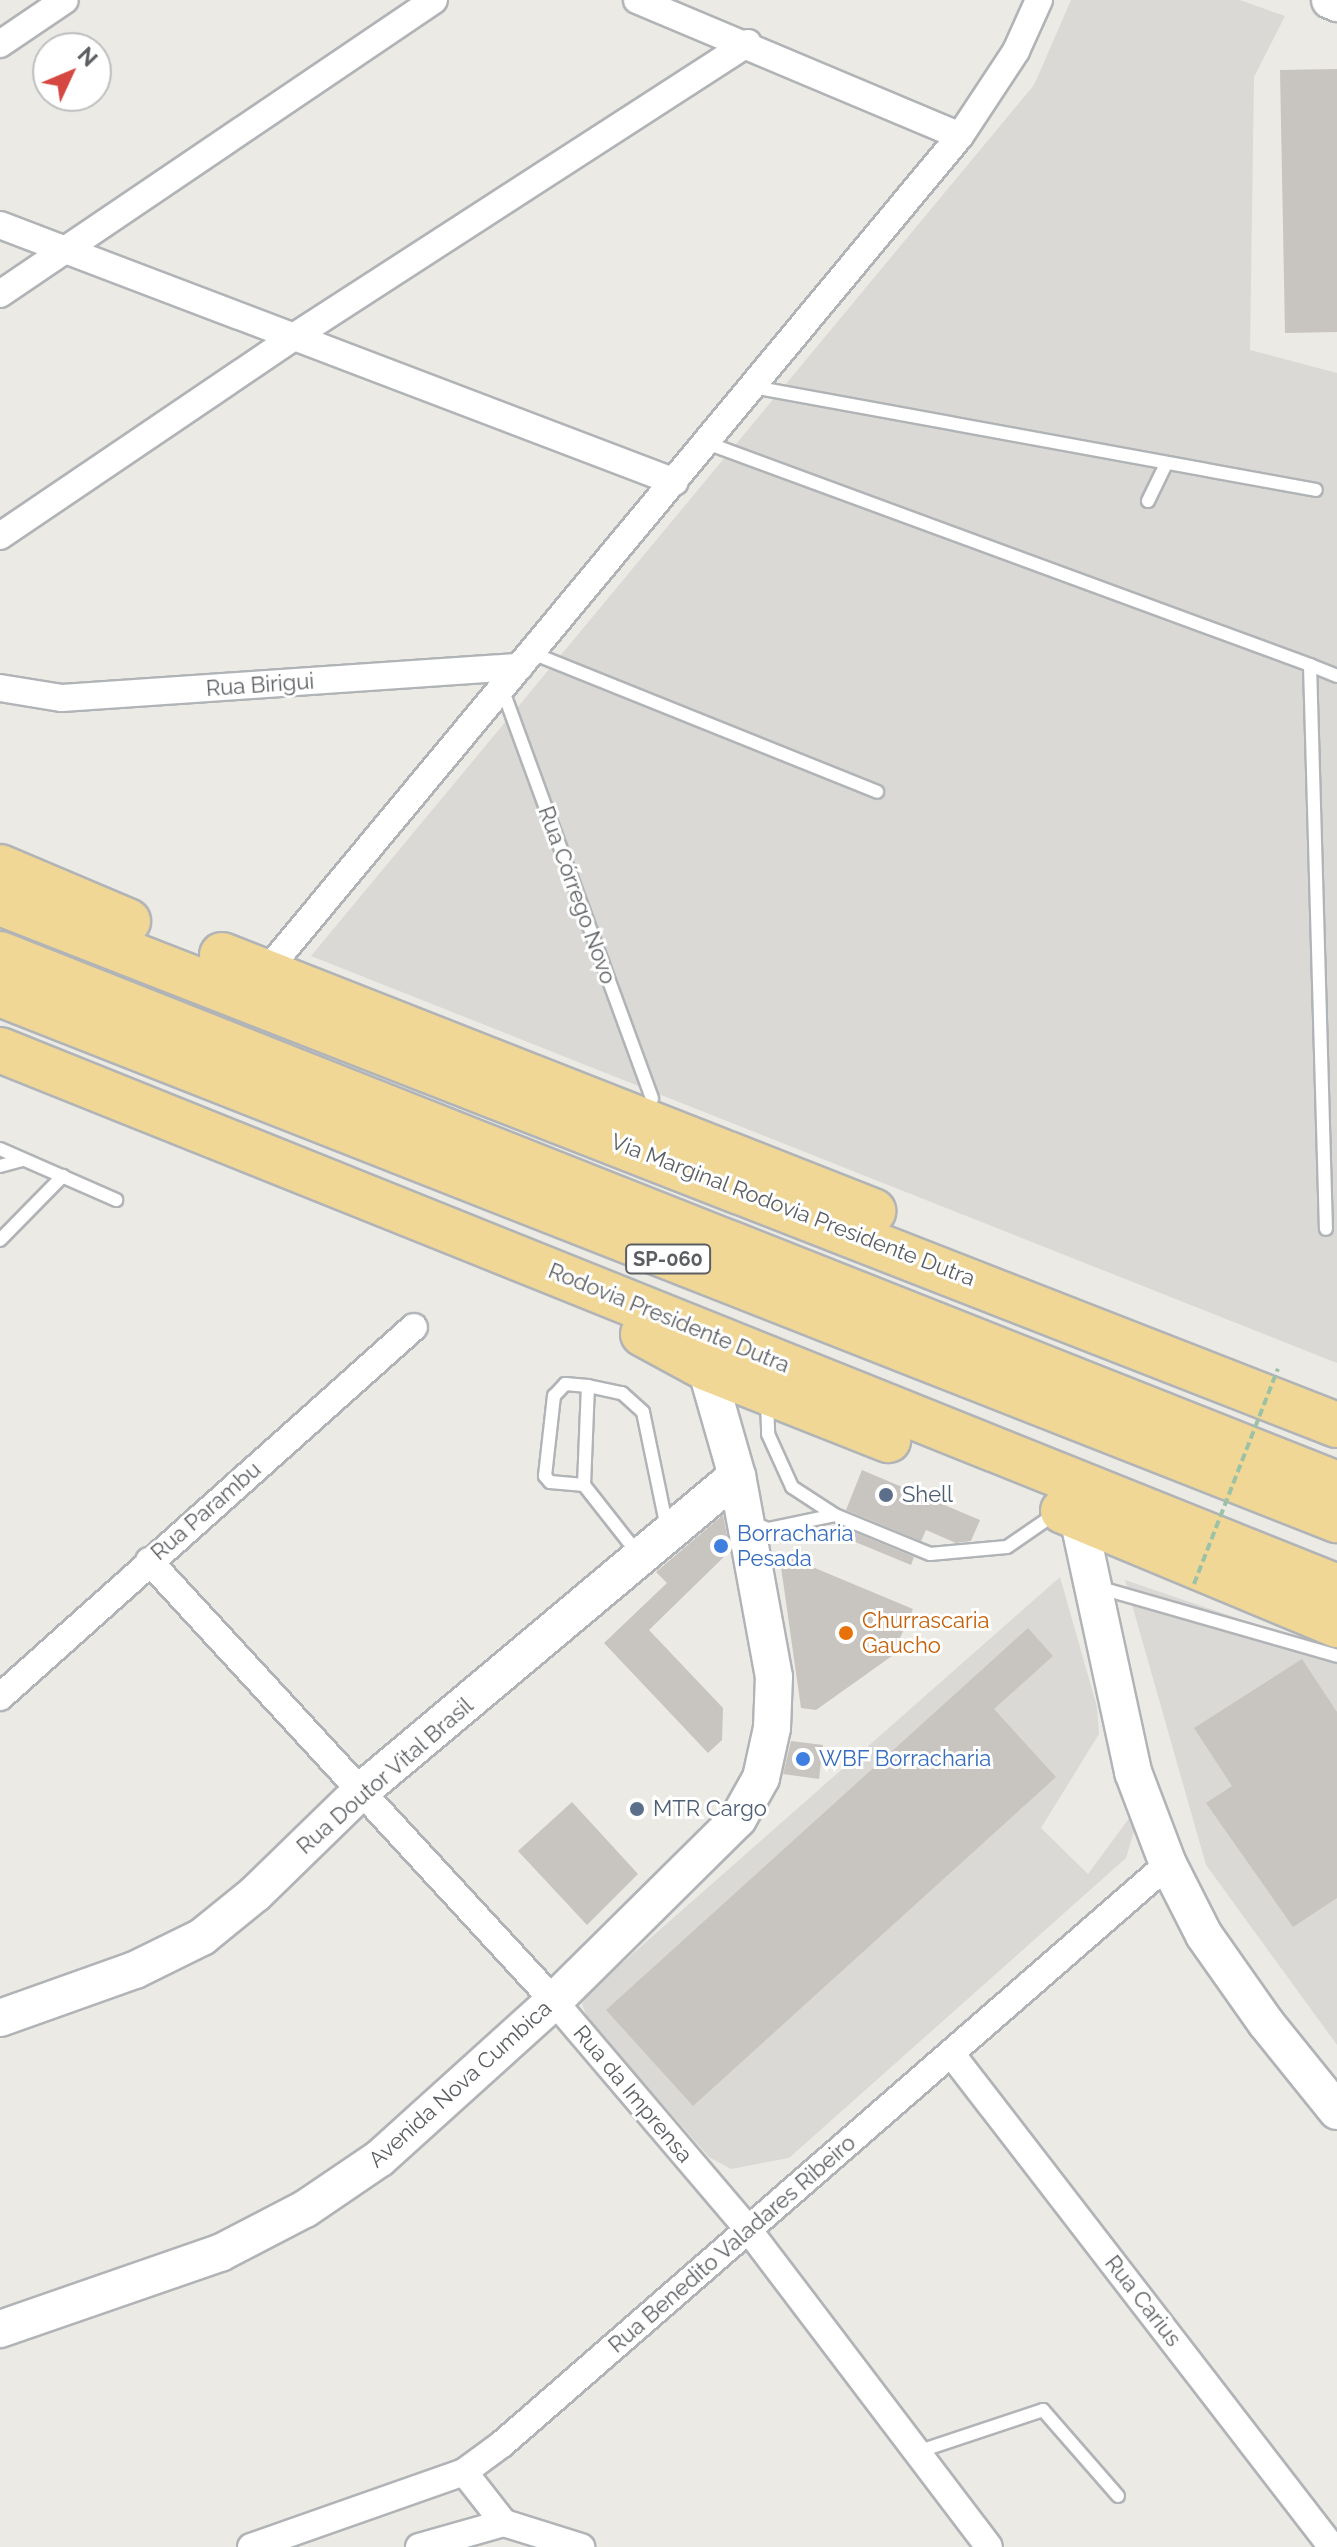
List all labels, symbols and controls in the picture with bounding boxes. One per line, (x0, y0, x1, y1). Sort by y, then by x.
north arrow (32, 32, 112, 112)
text: N (73, 42, 103, 72)
street label: Rua Birigui (205, 668, 315, 702)
street label: Rua Córrego Novo (533, 803, 621, 987)
street label: Via Marginal Rodovia Presidente Dutra (607, 1128, 979, 1292)
road number: SP-060 (624, 1243, 712, 1275)
street label: Rodovia Presidente Dutra (545, 1257, 793, 1379)
street label: Rua Parambu (146, 1456, 266, 1566)
place label: Shell (902, 1482, 953, 1508)
marker: Shell (877, 1486, 895, 1504)
place label: Borracharia Pesada (737, 1520, 854, 1572)
marker: Borracharia Pesada (712, 1537, 730, 1555)
place label: Churrascaria Gaucho (862, 1607, 990, 1658)
marker: Churrascaria Gaucho (837, 1624, 855, 1642)
street label: Rua Doutor Vital Brasil (291, 1692, 479, 1860)
place label: WBF Borracharia (819, 1746, 992, 1772)
marker: WBF Borracharia (794, 1750, 812, 1768)
place label: MTR Cargo (653, 1796, 767, 1822)
marker: MTR Cargo (628, 1800, 646, 1818)
street label: Avenida Nova Cumbica (363, 1995, 557, 2173)
street label: Rua da Imprensa (568, 2020, 698, 2168)
street label: Rua Benedito Valadares Ribeiro (603, 2129, 861, 2359)
street label: Rua Carius (1099, 2250, 1187, 2352)

